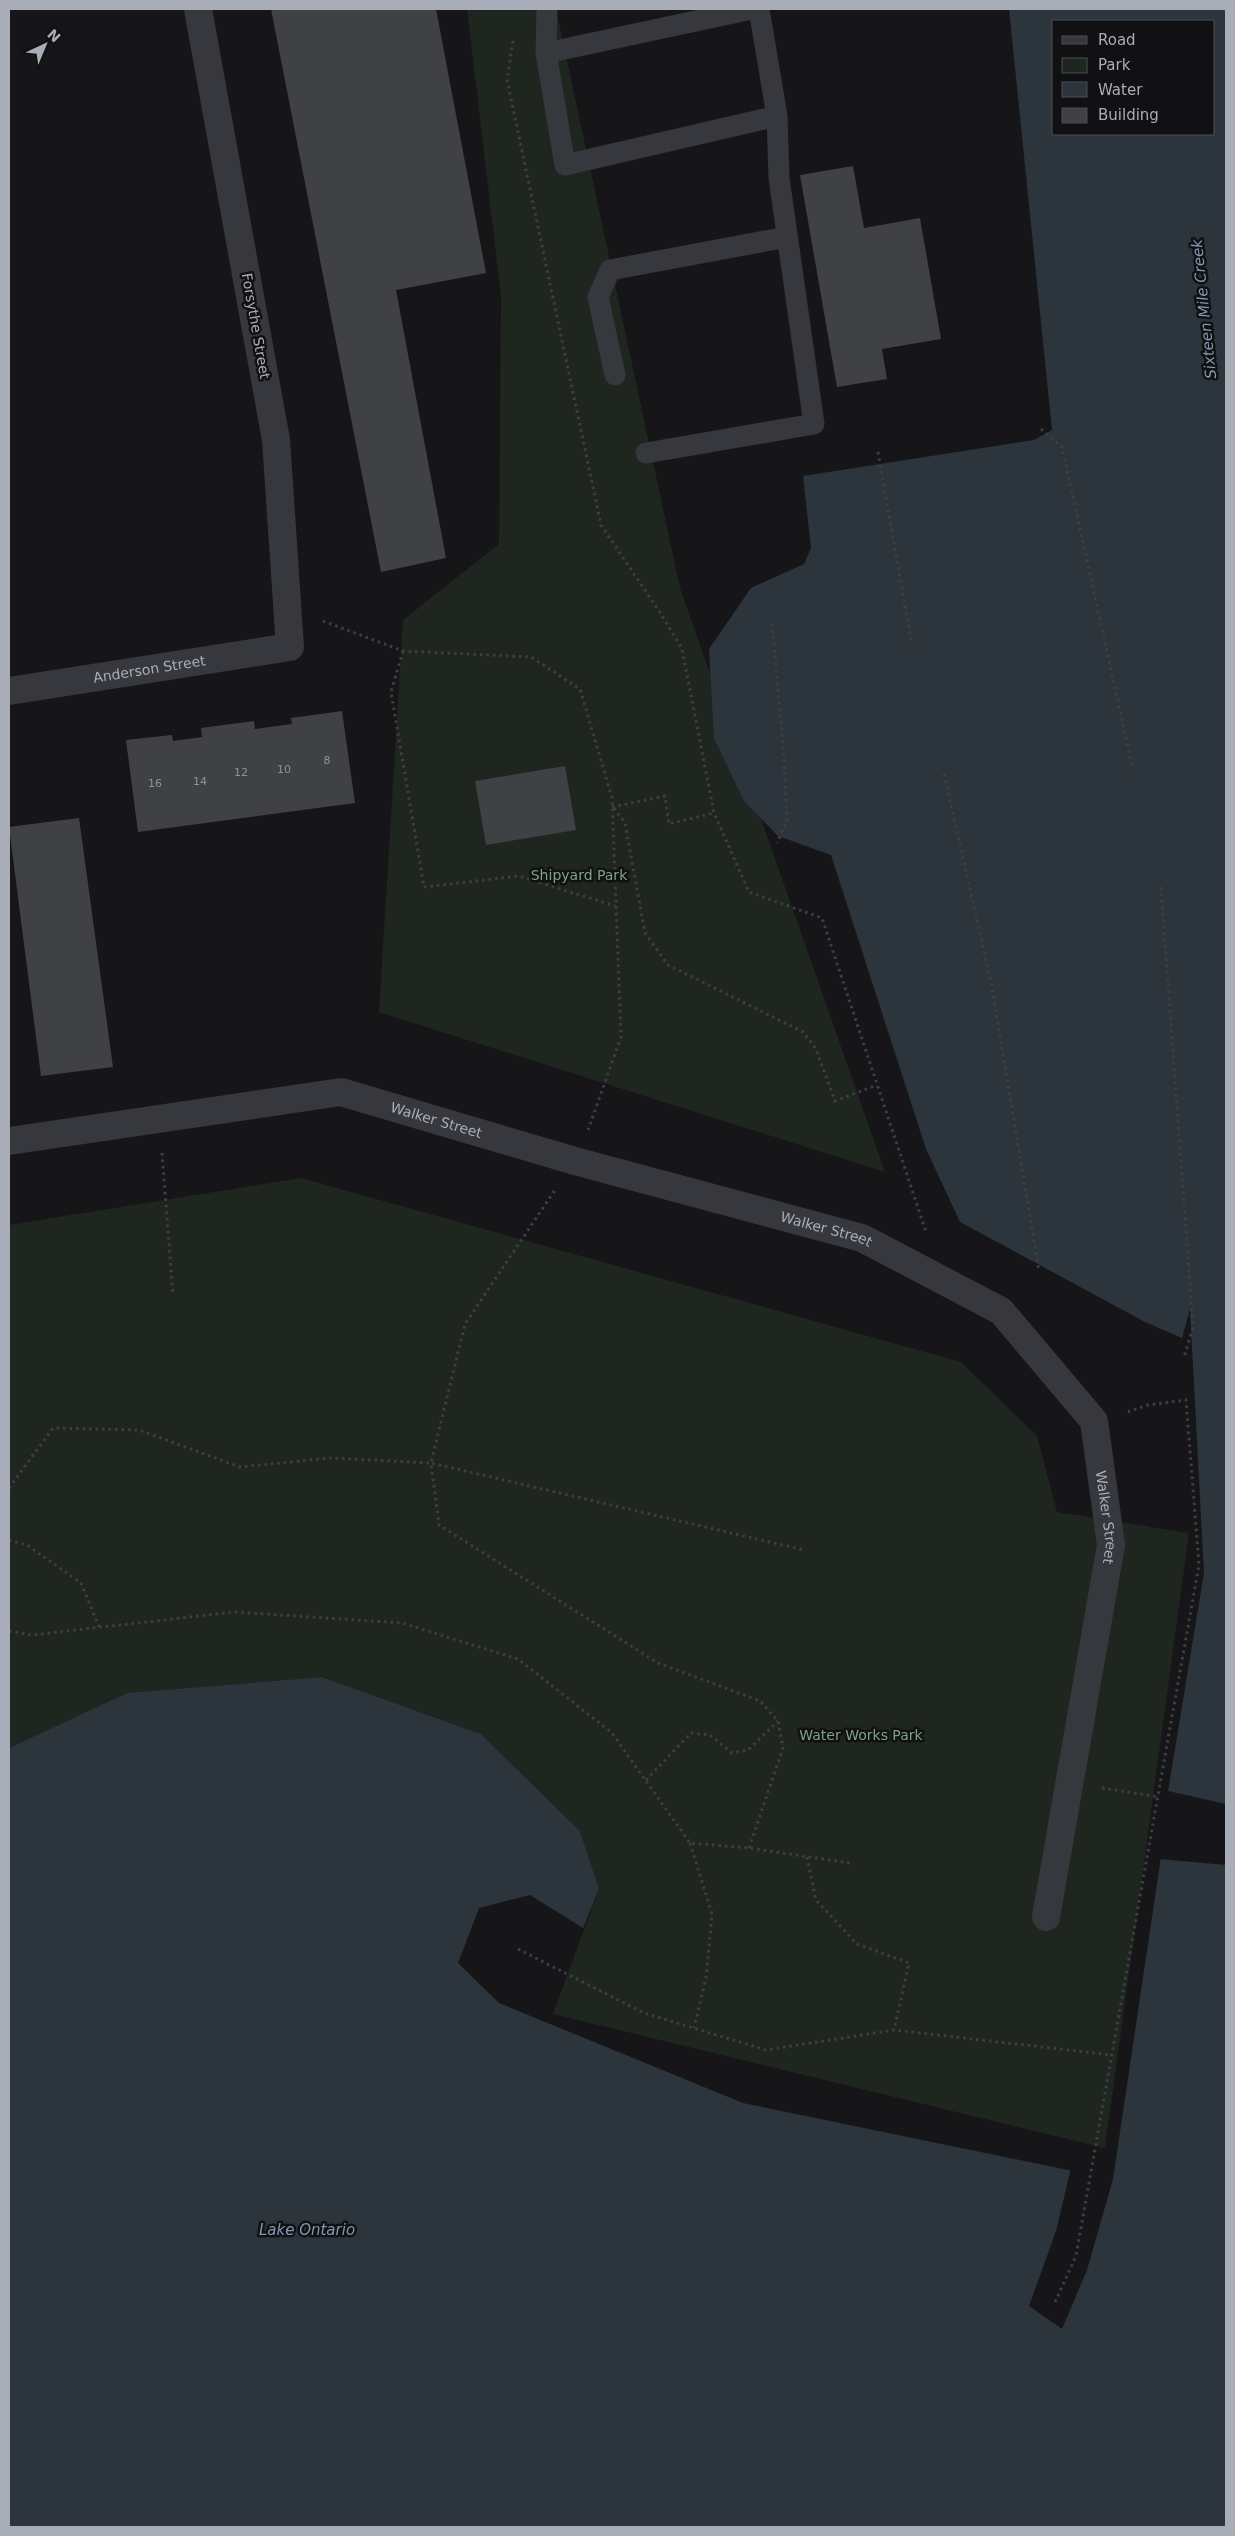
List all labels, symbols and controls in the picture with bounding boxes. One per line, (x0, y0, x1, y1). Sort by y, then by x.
north arrow (20, 20, 70, 70)
legend (1052, 20, 1215, 135)
text: N (44, 26, 64, 45)
text: Road (1098, 31, 1136, 49)
text: Park (1098, 56, 1131, 74)
text: Water (1098, 81, 1143, 99)
text: Building (1098, 106, 1159, 124)
water label: Sixteen Mile Creek (1188, 237, 1220, 380)
street label: Forsythe Street (239, 272, 273, 381)
street label: Anderson Street (92, 652, 207, 686)
house number: 8 (324, 754, 331, 767)
house number: 10 (277, 763, 291, 776)
house number: 12 (234, 766, 248, 779)
house number: 14 (193, 775, 207, 788)
house number: 16 (148, 777, 162, 790)
park label: Shipyard Park (531, 867, 628, 883)
street label: Walker Street (389, 1099, 484, 1141)
street label: Walker Street (779, 1209, 875, 1250)
street label: Walker Street (1093, 1469, 1119, 1566)
park label: Water Works Park (799, 1727, 924, 1743)
water label: Lake Ontario (259, 2221, 355, 2239)

